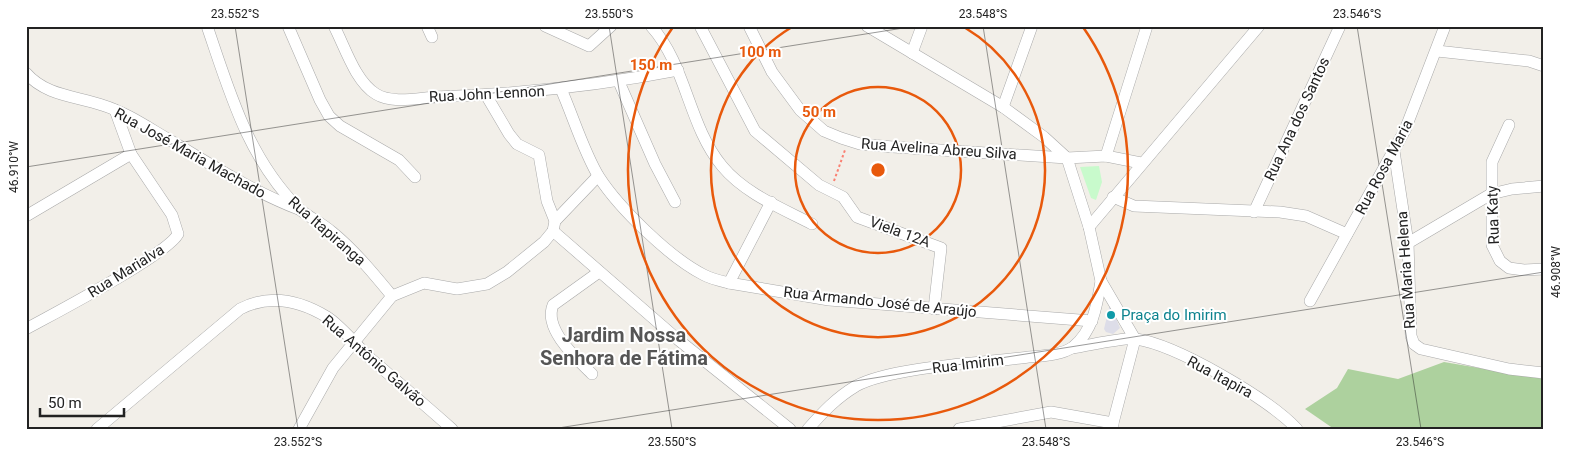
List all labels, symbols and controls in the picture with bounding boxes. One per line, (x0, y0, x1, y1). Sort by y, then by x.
text: 23.552°S (211, 7, 259, 21)
text: 23.550°S (585, 7, 633, 21)
text: 23.548°S (959, 7, 1007, 21)
text: 23.546°S (1333, 7, 1381, 21)
text: 100 m (739, 43, 781, 61)
street label: Rua Ana dos Santos (1260, 54, 1334, 184)
text: 150 m (630, 56, 672, 74)
street label: Rua John Lennon (429, 82, 545, 106)
text: 50 m (802, 103, 836, 121)
street label: Rua José Maria Machado (111, 104, 269, 202)
street label: Rua Rosa Maria (1351, 116, 1417, 218)
street label: Rua Avelina Abreu Silva (861, 135, 1017, 163)
text: 46.910°W (7, 141, 21, 193)
centre of rings (869, 161, 887, 179)
street label: Rua Katy (1483, 185, 1503, 245)
street label: Rua Itapiranga (285, 193, 369, 269)
street label: Rua Maria Helena (1393, 211, 1419, 329)
street label: Viela 12A (867, 213, 933, 251)
street label: Rua Marialva (85, 240, 167, 302)
text: 46.908°W (1549, 246, 1563, 298)
street label: Rua Armando José de Araújo (783, 283, 977, 321)
place label: Praça do Imirim (1121, 306, 1227, 324)
marker: Praça do Imirim (1105, 309, 1117, 321)
street label: Rua Antônio Galvão (319, 311, 429, 411)
district label: Jardim Nossa Senhora de Fátima (540, 323, 708, 370)
street label: Rua Imirim (931, 351, 1005, 377)
street label: Rua Itapira (1184, 352, 1256, 402)
scale bar (40, 385, 124, 417)
text: 50 m (48, 394, 82, 412)
text: 23.552°S (274, 435, 322, 449)
text: 23.550°S (648, 435, 696, 449)
text: 23.548°S (1022, 435, 1070, 449)
text: 23.546°S (1396, 435, 1444, 449)

